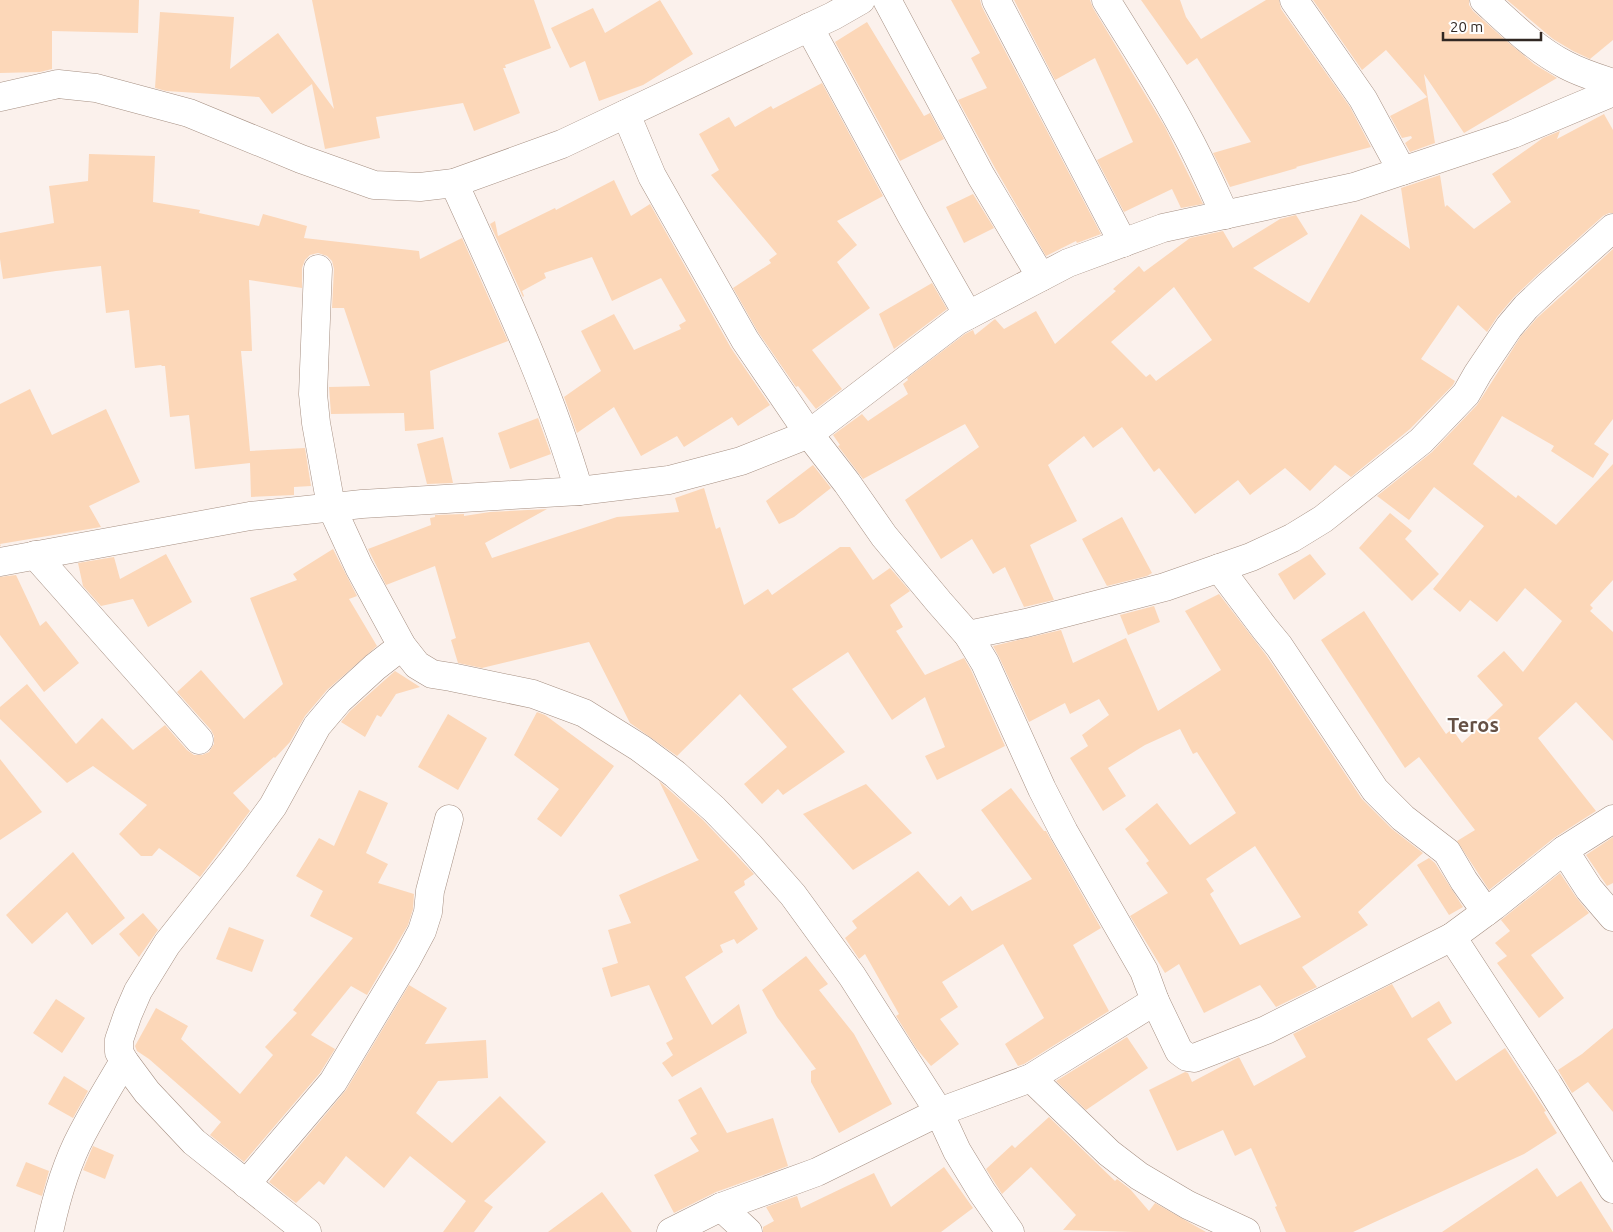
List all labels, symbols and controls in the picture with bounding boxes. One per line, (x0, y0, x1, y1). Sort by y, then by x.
scale bar (1443, 10, 1540, 42)
text: 20 m (1450, 18, 1483, 35)
district label: Teros (1447, 713, 1499, 736)

